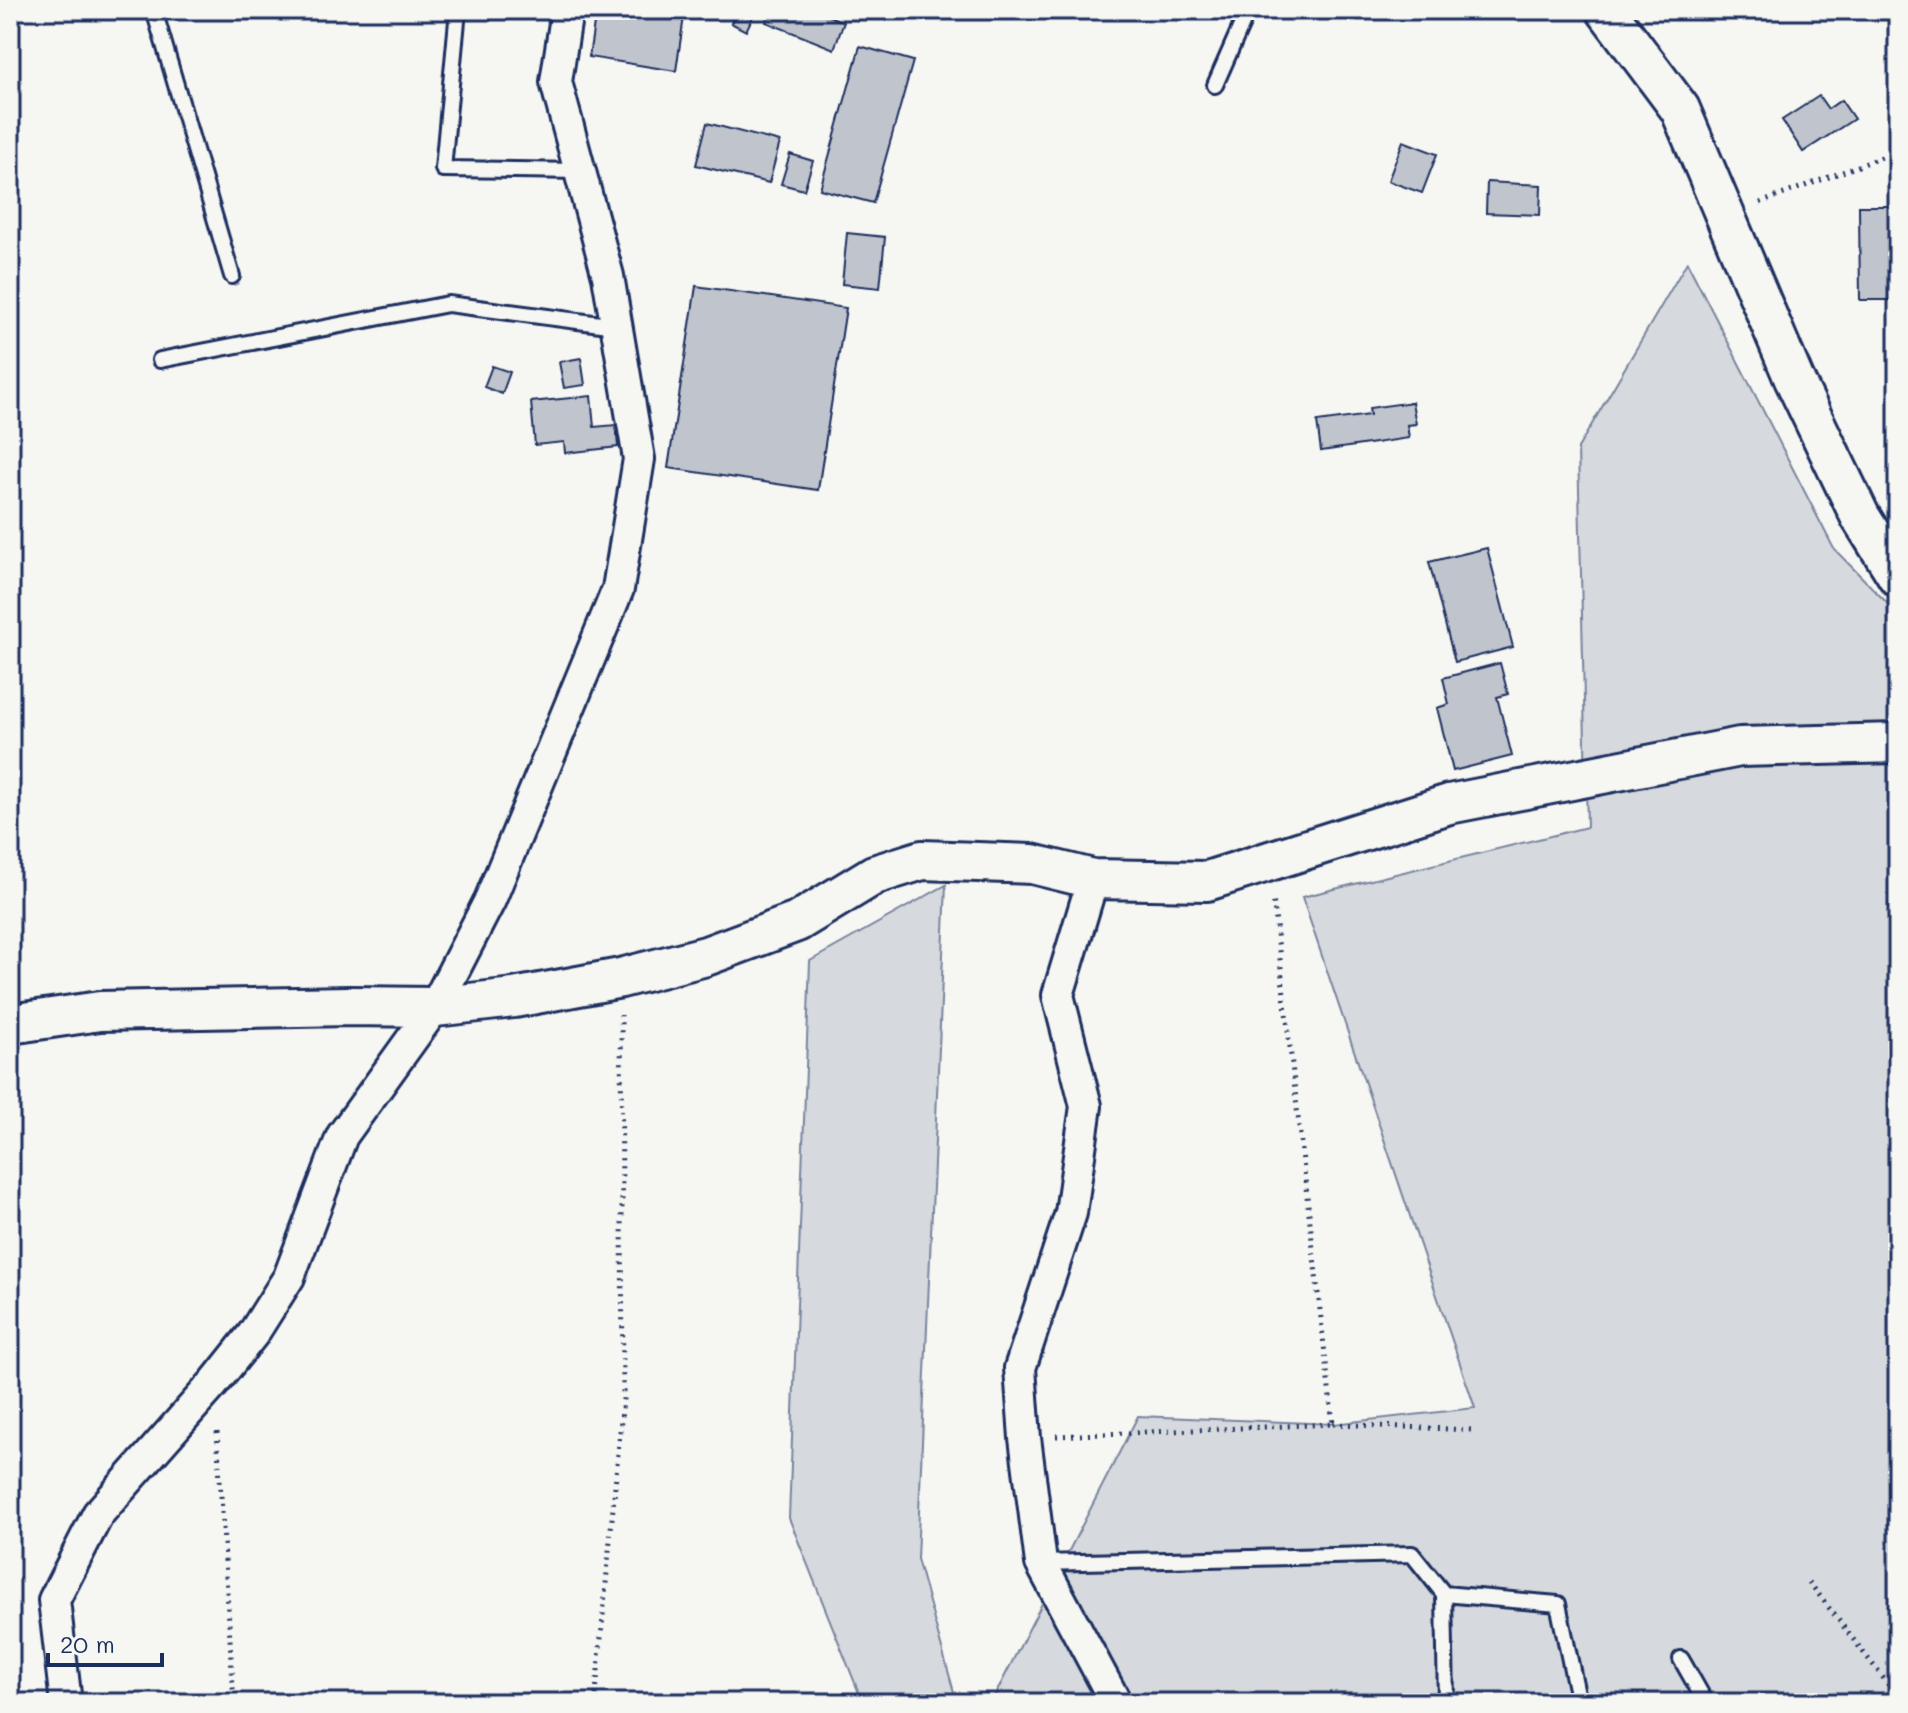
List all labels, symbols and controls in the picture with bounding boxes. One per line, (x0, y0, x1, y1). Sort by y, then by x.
scale bar (48, 1617, 162, 1667)
text: 20 m (60, 1628, 115, 1659)

